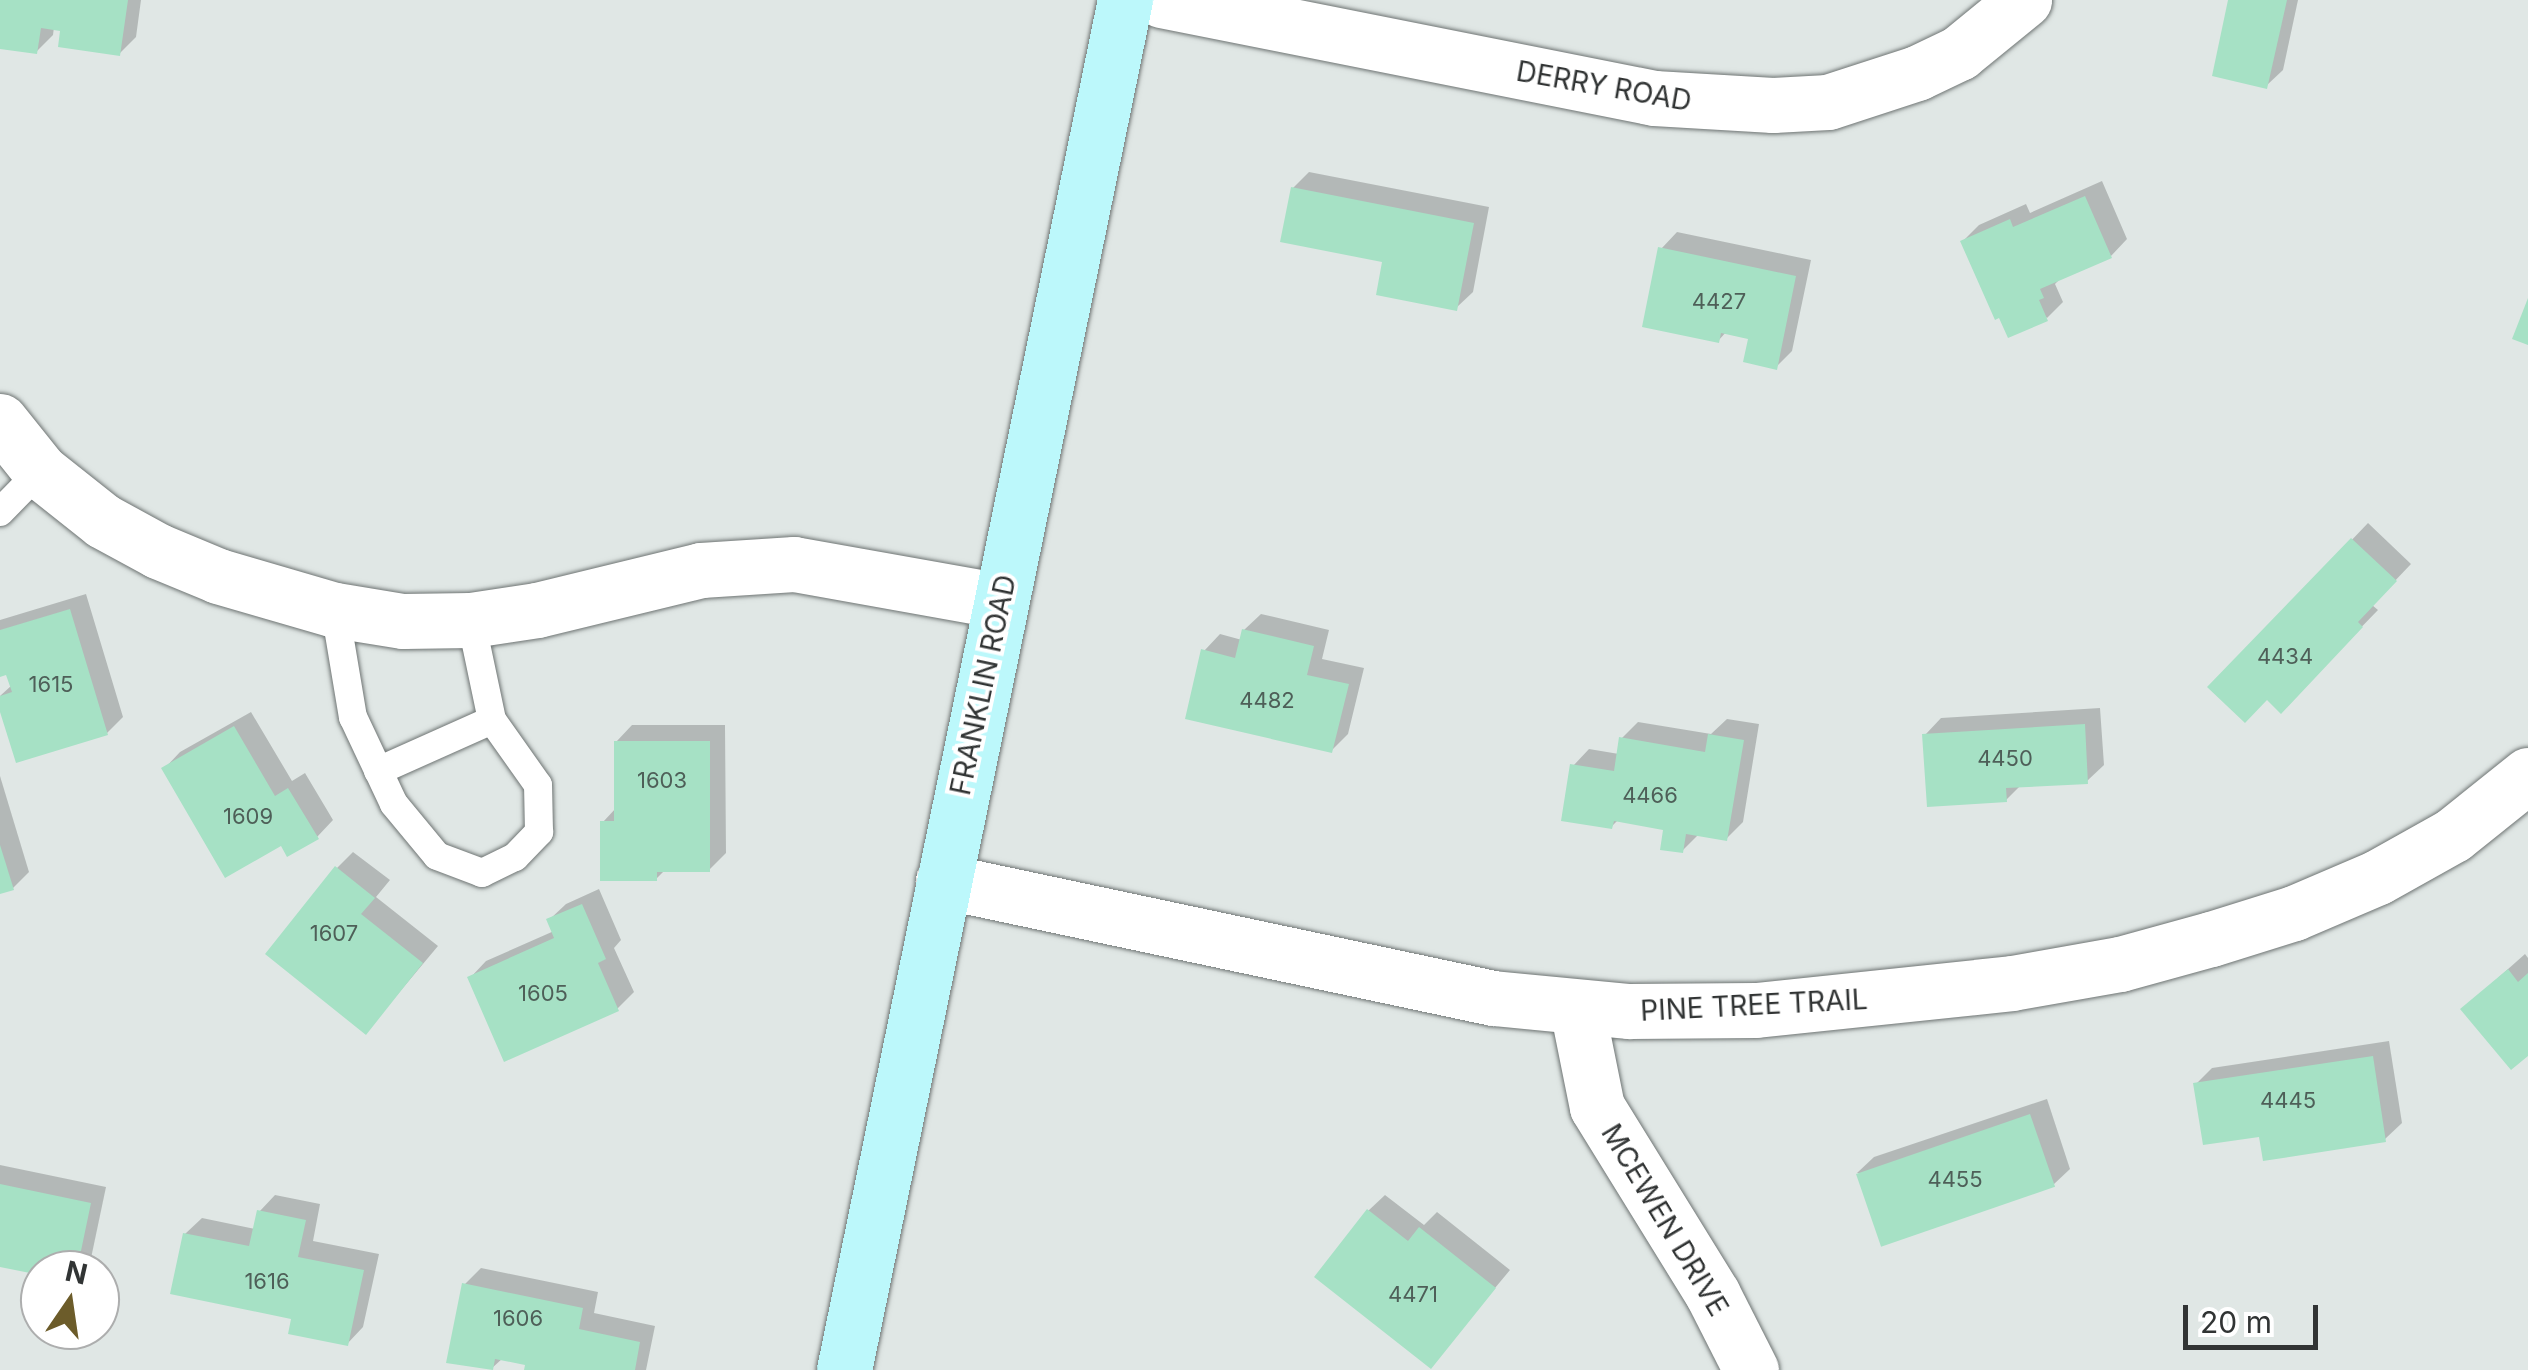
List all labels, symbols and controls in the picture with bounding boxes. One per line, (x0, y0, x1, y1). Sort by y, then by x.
street label: DERRY ROAD (1514, 54, 1694, 118)
house number: 4427 (1692, 289, 1746, 315)
street label: FRANKLIN ROAD (943, 572, 1023, 798)
house number: 4434 (2257, 644, 2313, 670)
house number: 1615 (29, 672, 73, 698)
house number: 4482 (1239, 688, 1295, 714)
house number: 4450 (1977, 746, 2033, 772)
house number: 1603 (637, 768, 687, 794)
house number: 4466 (1622, 783, 1678, 809)
house number: 1609 (223, 804, 273, 830)
house number: 1607 (310, 921, 358, 947)
house number: 1605 (518, 981, 568, 1007)
street label: PINE TREE TRAIL (1639, 982, 1869, 1028)
house number: 4445 (2260, 1088, 2316, 1114)
street label: MCEWEN DRIVE (1594, 1118, 1736, 1322)
house number: 4455 (1927, 1167, 1983, 1193)
north arrow (20, 1250, 120, 1350)
text: N (62, 1254, 91, 1292)
house number: 1616 (244, 1269, 290, 1295)
house number: 4471 (1388, 1282, 1438, 1308)
scale bar (2188, 1285, 2323, 1347)
text: 20 m (2200, 1304, 2272, 1340)
house number: 1606 (493, 1306, 543, 1332)

